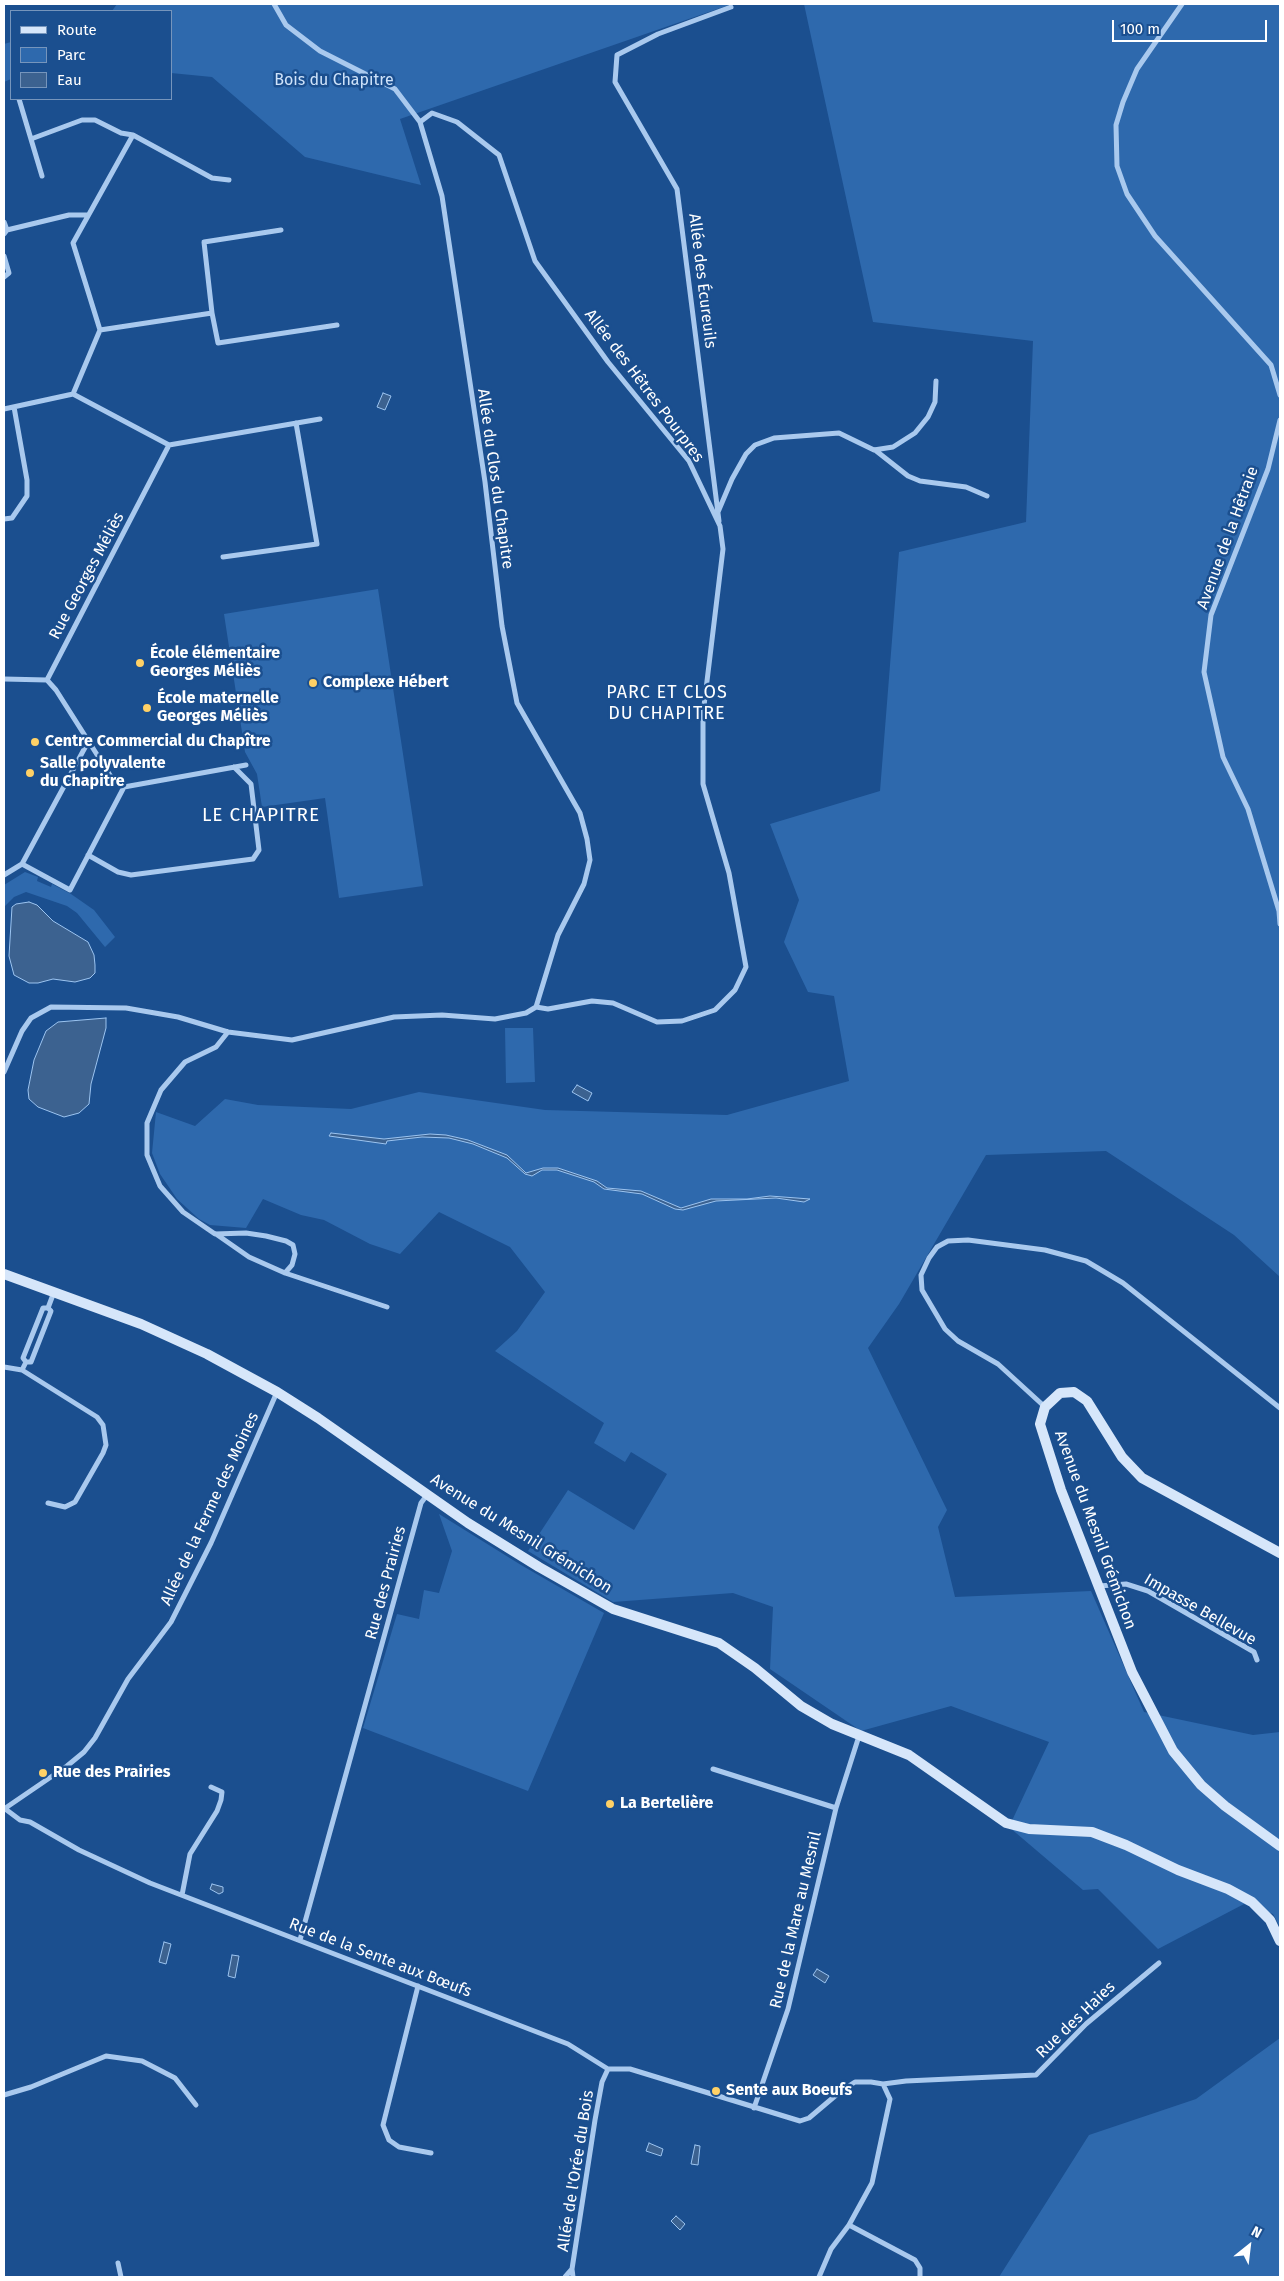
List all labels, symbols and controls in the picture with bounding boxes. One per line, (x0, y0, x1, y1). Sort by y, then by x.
legend (10, 10, 172, 100)
scale bar (1114, 10, 1269, 42)
text: 100 m (1120, 20, 1160, 38)
text: Route (57, 21, 97, 39)
text: Parc (57, 46, 86, 64)
text: Eau (57, 71, 82, 89)
park label: Bois du Chapitre (274, 71, 394, 91)
street label: Allée des Écureuils (684, 213, 720, 349)
street label: Allée des Hêtres Pourpres (580, 306, 708, 466)
street label: Allée du Clos du Chapitre (473, 388, 517, 570)
street label: Avenue de la Hêtraie (1193, 464, 1263, 612)
street label: Rue Georges Méliès (45, 509, 129, 643)
place label: École élémentaire Georges Méliès (150, 644, 280, 682)
marker: École élémentaire Georges Méliès (134, 657, 146, 669)
place label: Complexe Hébert (323, 673, 449, 693)
marker: Complexe Hébert (307, 677, 319, 689)
district label: PARC ET CLOS DU CHAPITRE (605, 682, 729, 724)
place label: École maternelle Georges Méliès (157, 689, 279, 727)
marker: École maternelle Georges Méliès (141, 702, 153, 714)
place label: Centre Commercial du Chapître (45, 732, 271, 752)
marker: Centre Commercial du Chapître (29, 736, 41, 748)
place label: Salle polyvalente du Chapitre (40, 754, 166, 792)
marker: Salle polyvalente du Chapitre (24, 767, 36, 779)
district label: LE CHAPITRE (201, 805, 321, 827)
street label: Allée de la Ferme des Moines (157, 1409, 263, 1609)
street label: Avenue du Mesnil Grémichon (1050, 1428, 1140, 1632)
street label: Avenue du Mesnil Grémichon (427, 1470, 615, 1598)
street label: Rue des Prairies (362, 1524, 410, 1642)
street label: Impasse Bellevue (1140, 1570, 1260, 1650)
place label: Rue des Prairies (53, 1763, 171, 1783)
marker: Rue des Prairies (37, 1767, 49, 1779)
place label: La Bertelière (620, 1794, 713, 1814)
marker: La Bertelière (604, 1798, 616, 1810)
street label: Rue de la Mare au Mesnil (766, 1830, 826, 2010)
street label: Rue de la Sente aux Bœufs (286, 1914, 474, 2002)
street label: Rue des Haies (1033, 1978, 1119, 2062)
place label: Sente aux Boeufs (726, 2081, 852, 2101)
marker: Sente aux Boeufs (710, 2085, 722, 2097)
street label: Allée de l'Orée du Bois (554, 2089, 598, 2253)
north arrow (1224, 2221, 1274, 2271)
text: N (1248, 2223, 1265, 2242)

